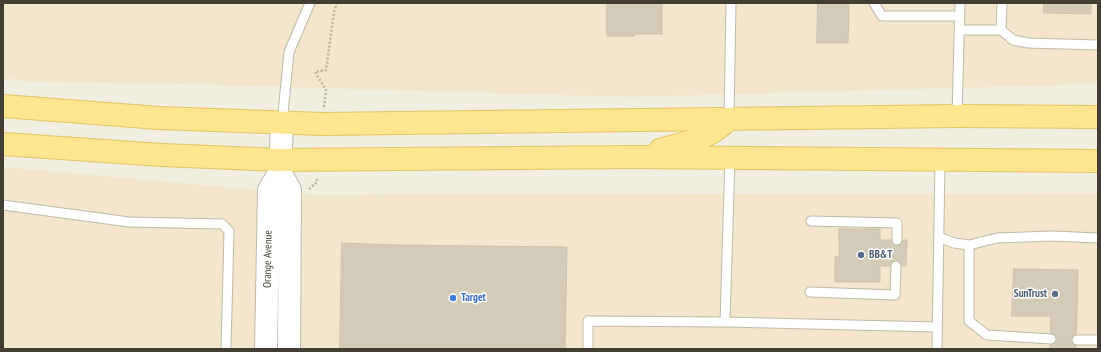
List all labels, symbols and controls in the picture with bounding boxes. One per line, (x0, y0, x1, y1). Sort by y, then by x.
street label: Orange Avenue (261, 230, 275, 288)
place label: BB&T (869, 248, 892, 262)
marker: BB&T (856, 250, 866, 260)
place label: SunTrust (1014, 287, 1047, 301)
marker: SunTrust (1050, 289, 1060, 299)
place label: Target (461, 291, 486, 305)
marker: Target (448, 293, 458, 303)

